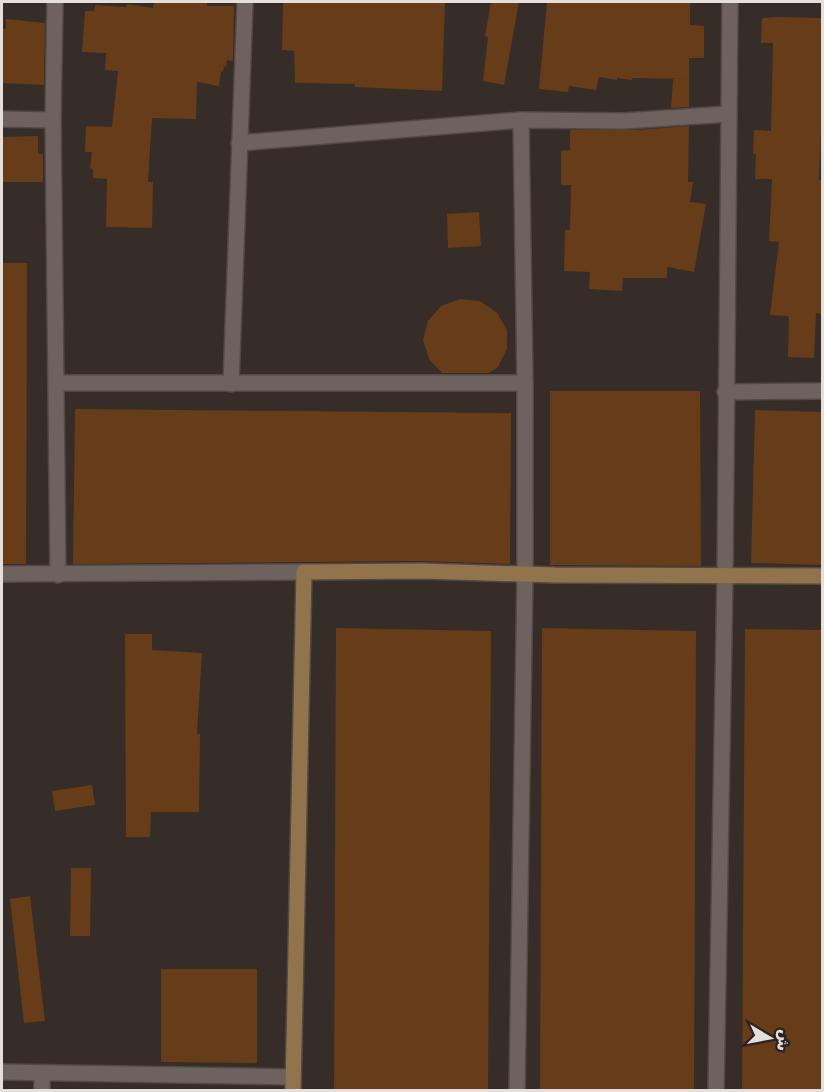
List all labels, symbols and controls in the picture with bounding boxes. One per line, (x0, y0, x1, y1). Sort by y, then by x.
north arrow (740, 1008, 800, 1068)
text: ش (773, 1028, 796, 1053)

